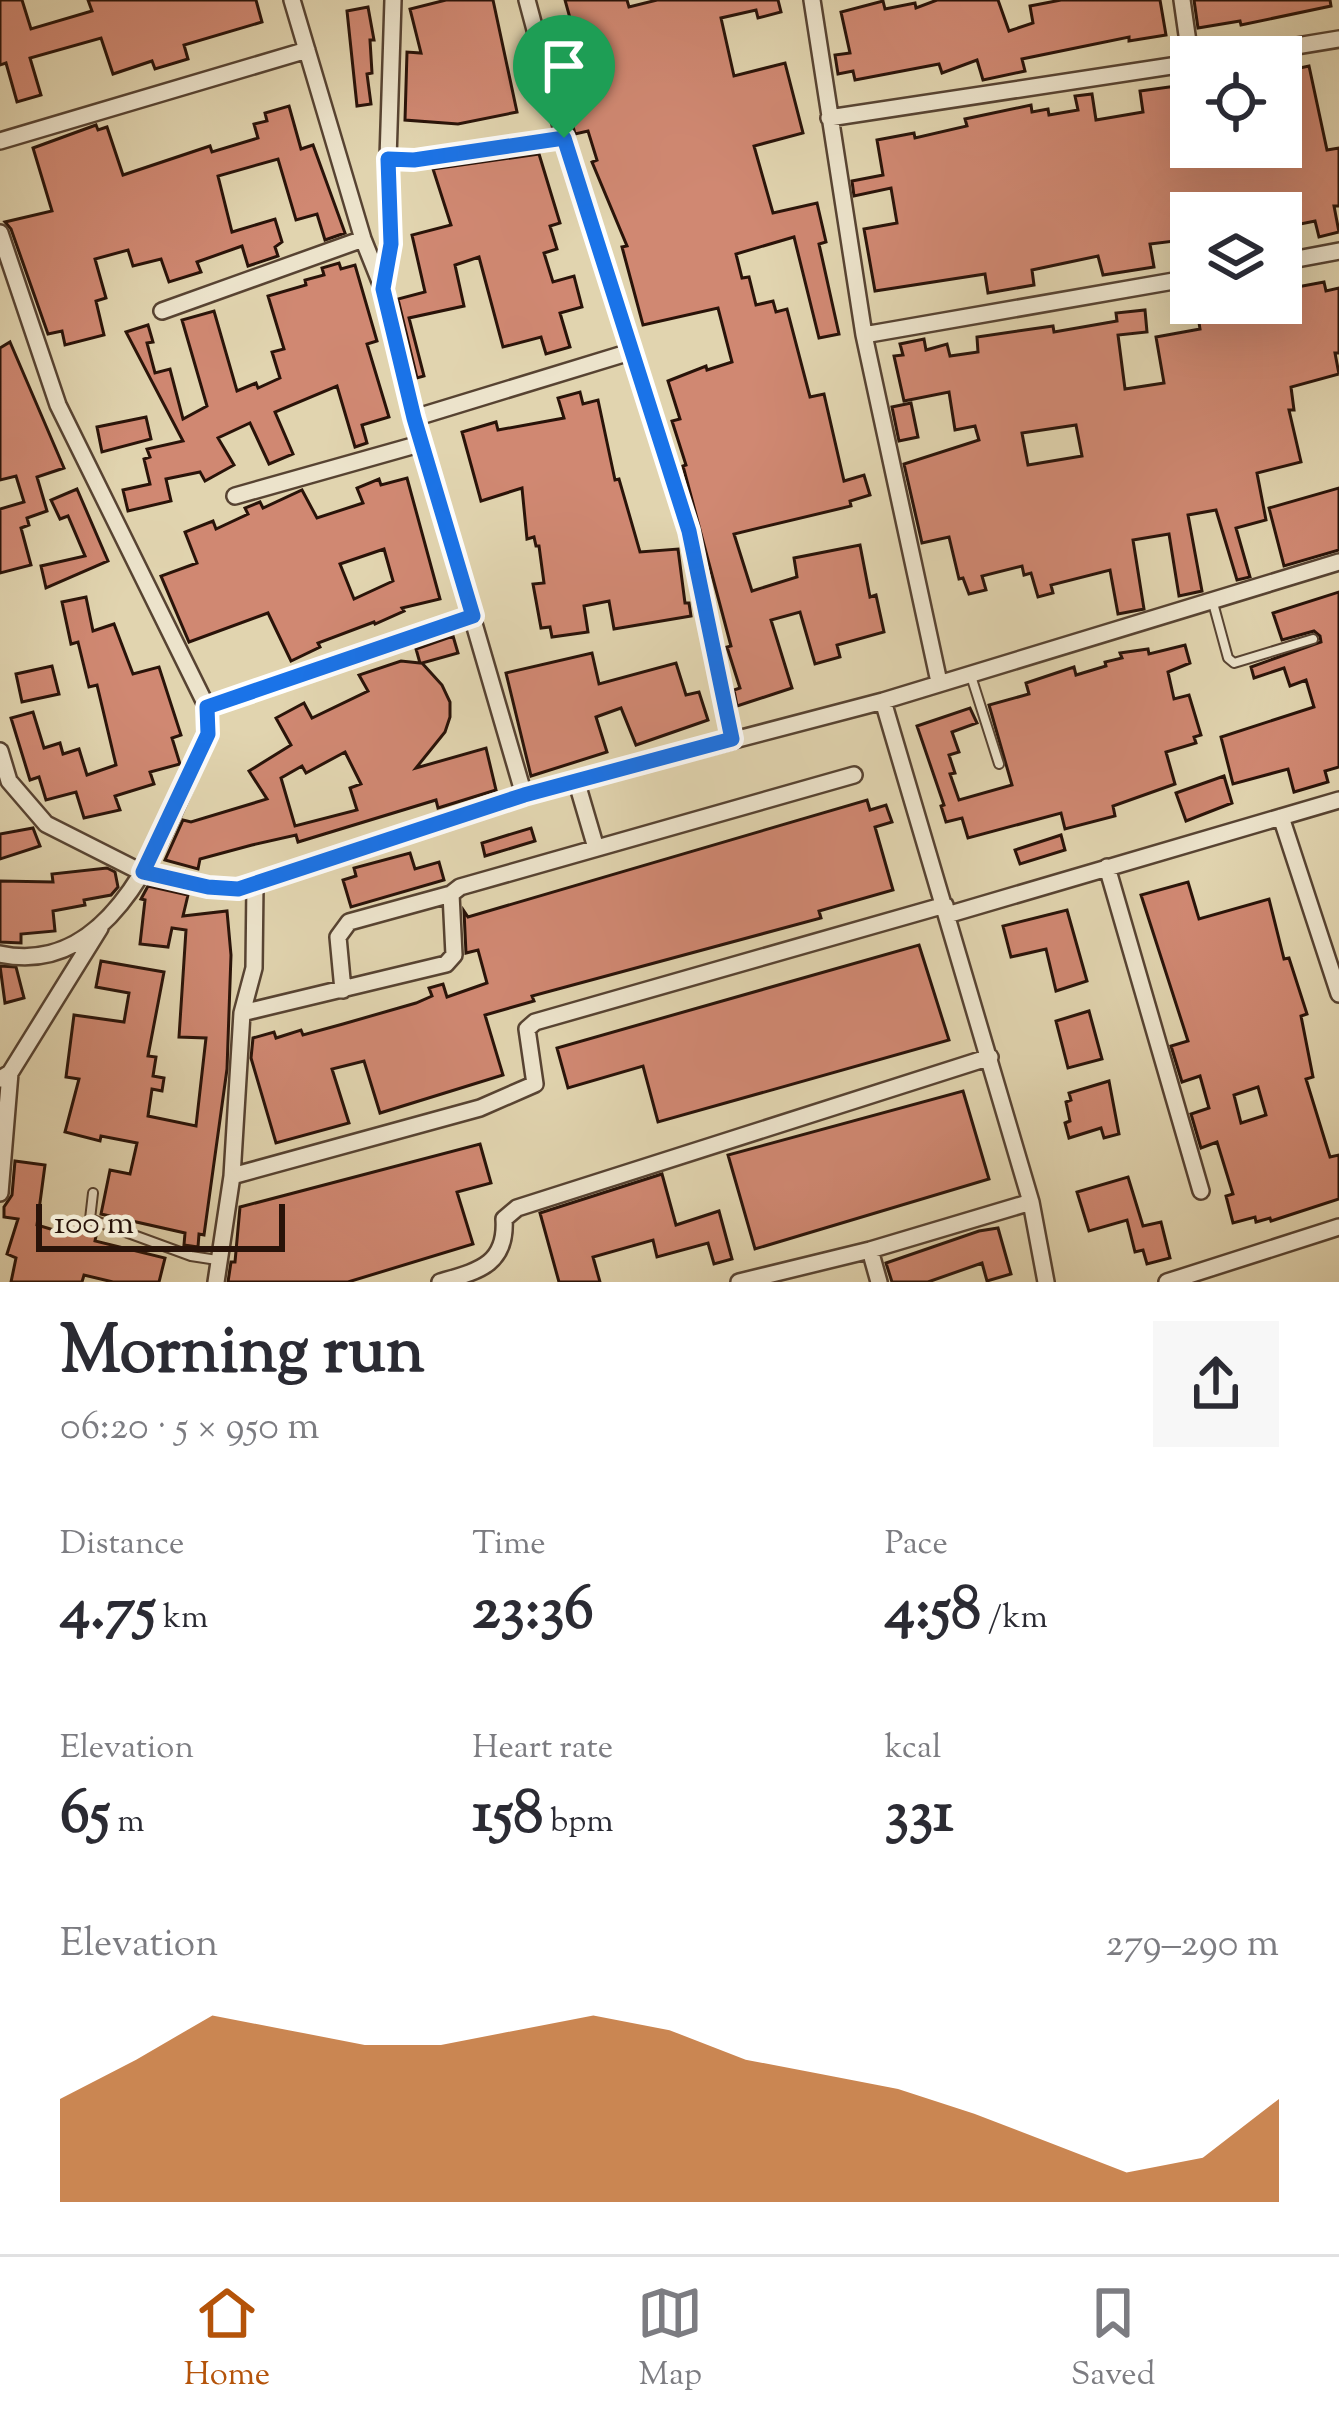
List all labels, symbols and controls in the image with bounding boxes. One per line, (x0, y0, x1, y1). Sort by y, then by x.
pin (513, 15, 615, 138)
icon: arrive (531, 33, 597, 99)
map controls (1170, 36, 1302, 324)
button: locate (1170, 36, 1302, 168)
button: layers (1170, 192, 1302, 324)
scale bar (36, 1198, 285, 1251)
text: 100 m (54, 1201, 134, 1249)
text: Morning run (60, 1308, 425, 1403)
button: share (1153, 1321, 1279, 1447)
text: 06:20 · 5 × 950 m (60, 1401, 319, 1457)
text: Distance (60, 1521, 184, 1569)
text: Time (472, 1521, 546, 1569)
text: Pace (885, 1521, 948, 1569)
text: 4.75 (60, 1569, 156, 1656)
text: 23:36 (472, 1569, 594, 1656)
text: 4:58 (885, 1569, 981, 1656)
text: km (156, 1595, 208, 1643)
text: /km (981, 1595, 1048, 1643)
text: Elevation (60, 1725, 194, 1773)
text: Heart rate (472, 1725, 613, 1773)
text: kcal (885, 1725, 941, 1773)
text: 65 (60, 1773, 110, 1860)
text: 158 (472, 1773, 543, 1860)
text: 331 (885, 1773, 954, 1860)
text: m (110, 1799, 145, 1847)
text: bpm (543, 1799, 614, 1847)
text: Elevation (60, 1918, 218, 1974)
text: 279–290 m (1105, 1918, 1279, 1974)
tab: Home (184, 2280, 270, 2400)
tab: Map (637, 2280, 703, 2400)
tab: Saved (1071, 2280, 1155, 2400)

